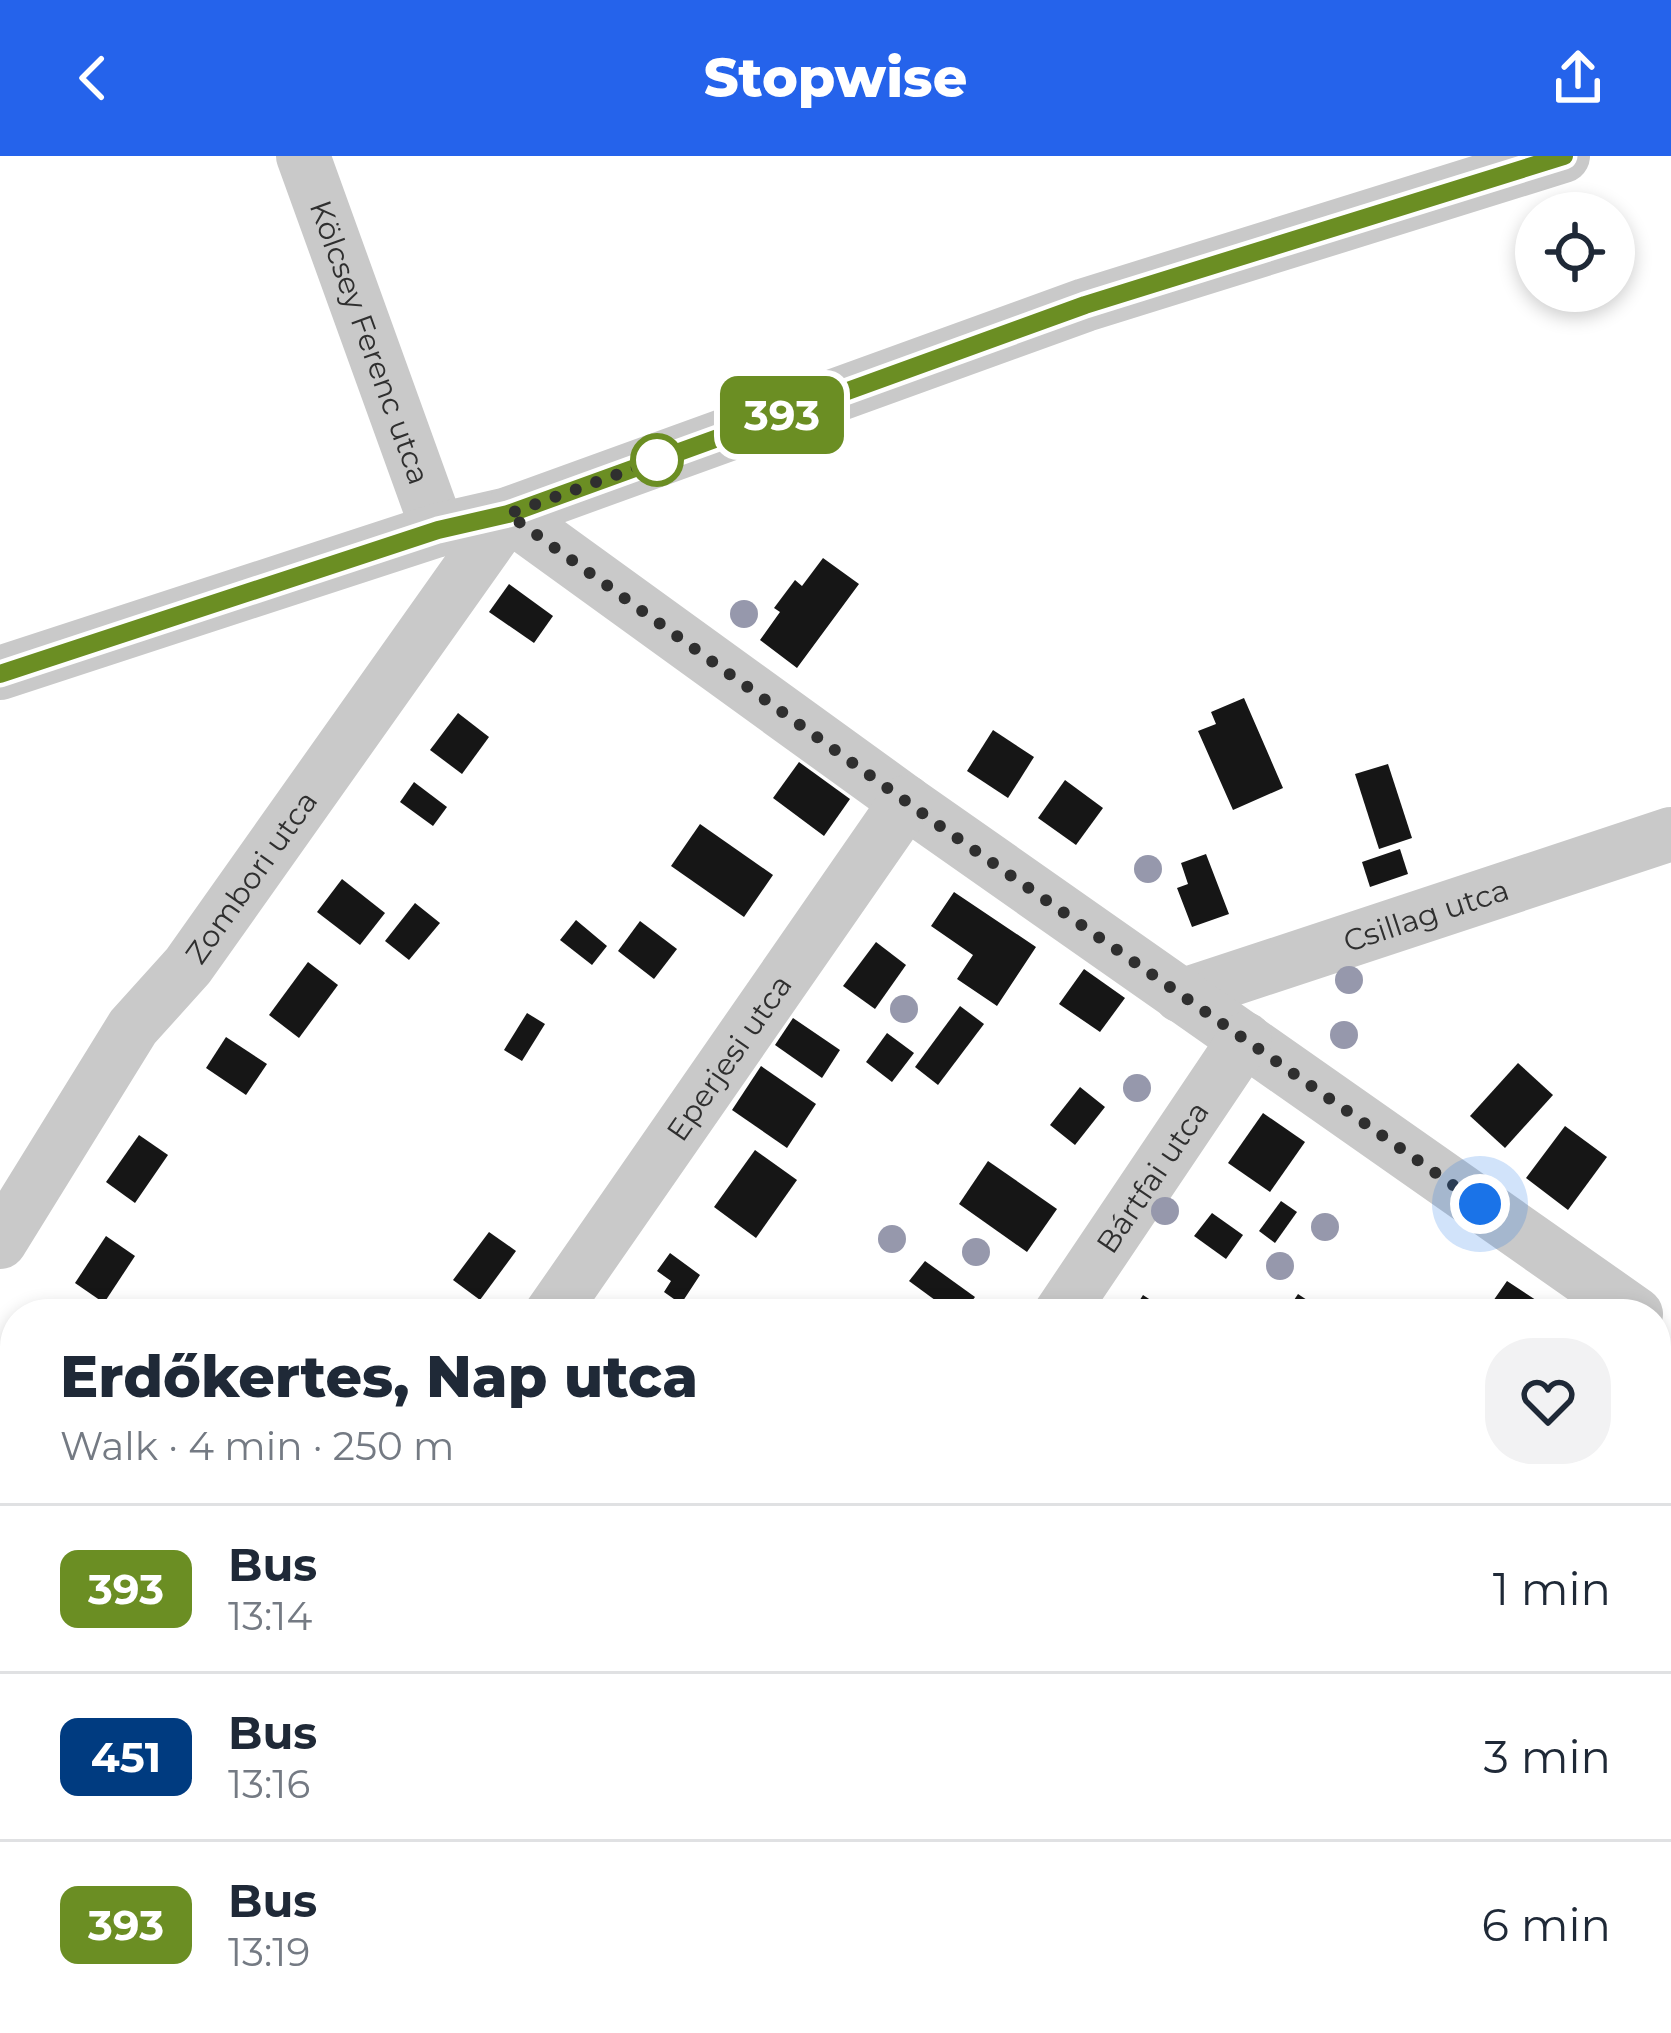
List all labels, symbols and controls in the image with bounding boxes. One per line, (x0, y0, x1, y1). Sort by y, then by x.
icon: back (60, 45, 126, 111)
text: Stopwise (704, 45, 967, 111)
icon: share (1545, 45, 1611, 111)
map controls (1515, 192, 1635, 312)
button: locate (1515, 192, 1635, 312)
street label: Kölcsey Ferenc utca (302, 195, 438, 489)
line badge: 393 (713, 376, 851, 454)
text: 393 (744, 389, 820, 441)
unlabelled marker (632, 435, 682, 485)
street label: Zombori utca (177, 783, 325, 971)
street label: Csillag utca (1338, 870, 1513, 960)
street label: Eperjesi utca (658, 967, 799, 1148)
street label: Bártfai utca (1088, 1094, 1216, 1260)
your location (1450, 1174, 1510, 1234)
button: heart (1485, 1338, 1611, 1464)
text: Erdőkertes, Nap utca (60, 1342, 698, 1411)
text: Walk · 4 min · 250 m (60, 1422, 454, 1470)
text: Bus (228, 1537, 317, 1592)
text: 1 min (1493, 1561, 1611, 1616)
text: 393 (88, 1563, 164, 1615)
text: 13:14 (228, 1592, 312, 1640)
text: Bus (228, 1705, 317, 1760)
text: 3 min (1484, 1729, 1611, 1784)
text: 451 (91, 1731, 161, 1783)
text: 13:16 (228, 1760, 310, 1808)
text: Bus (228, 1873, 317, 1928)
text: 6 min (1482, 1897, 1611, 1952)
text: 393 (88, 1899, 164, 1951)
text: 13:19 (228, 1928, 310, 1976)

